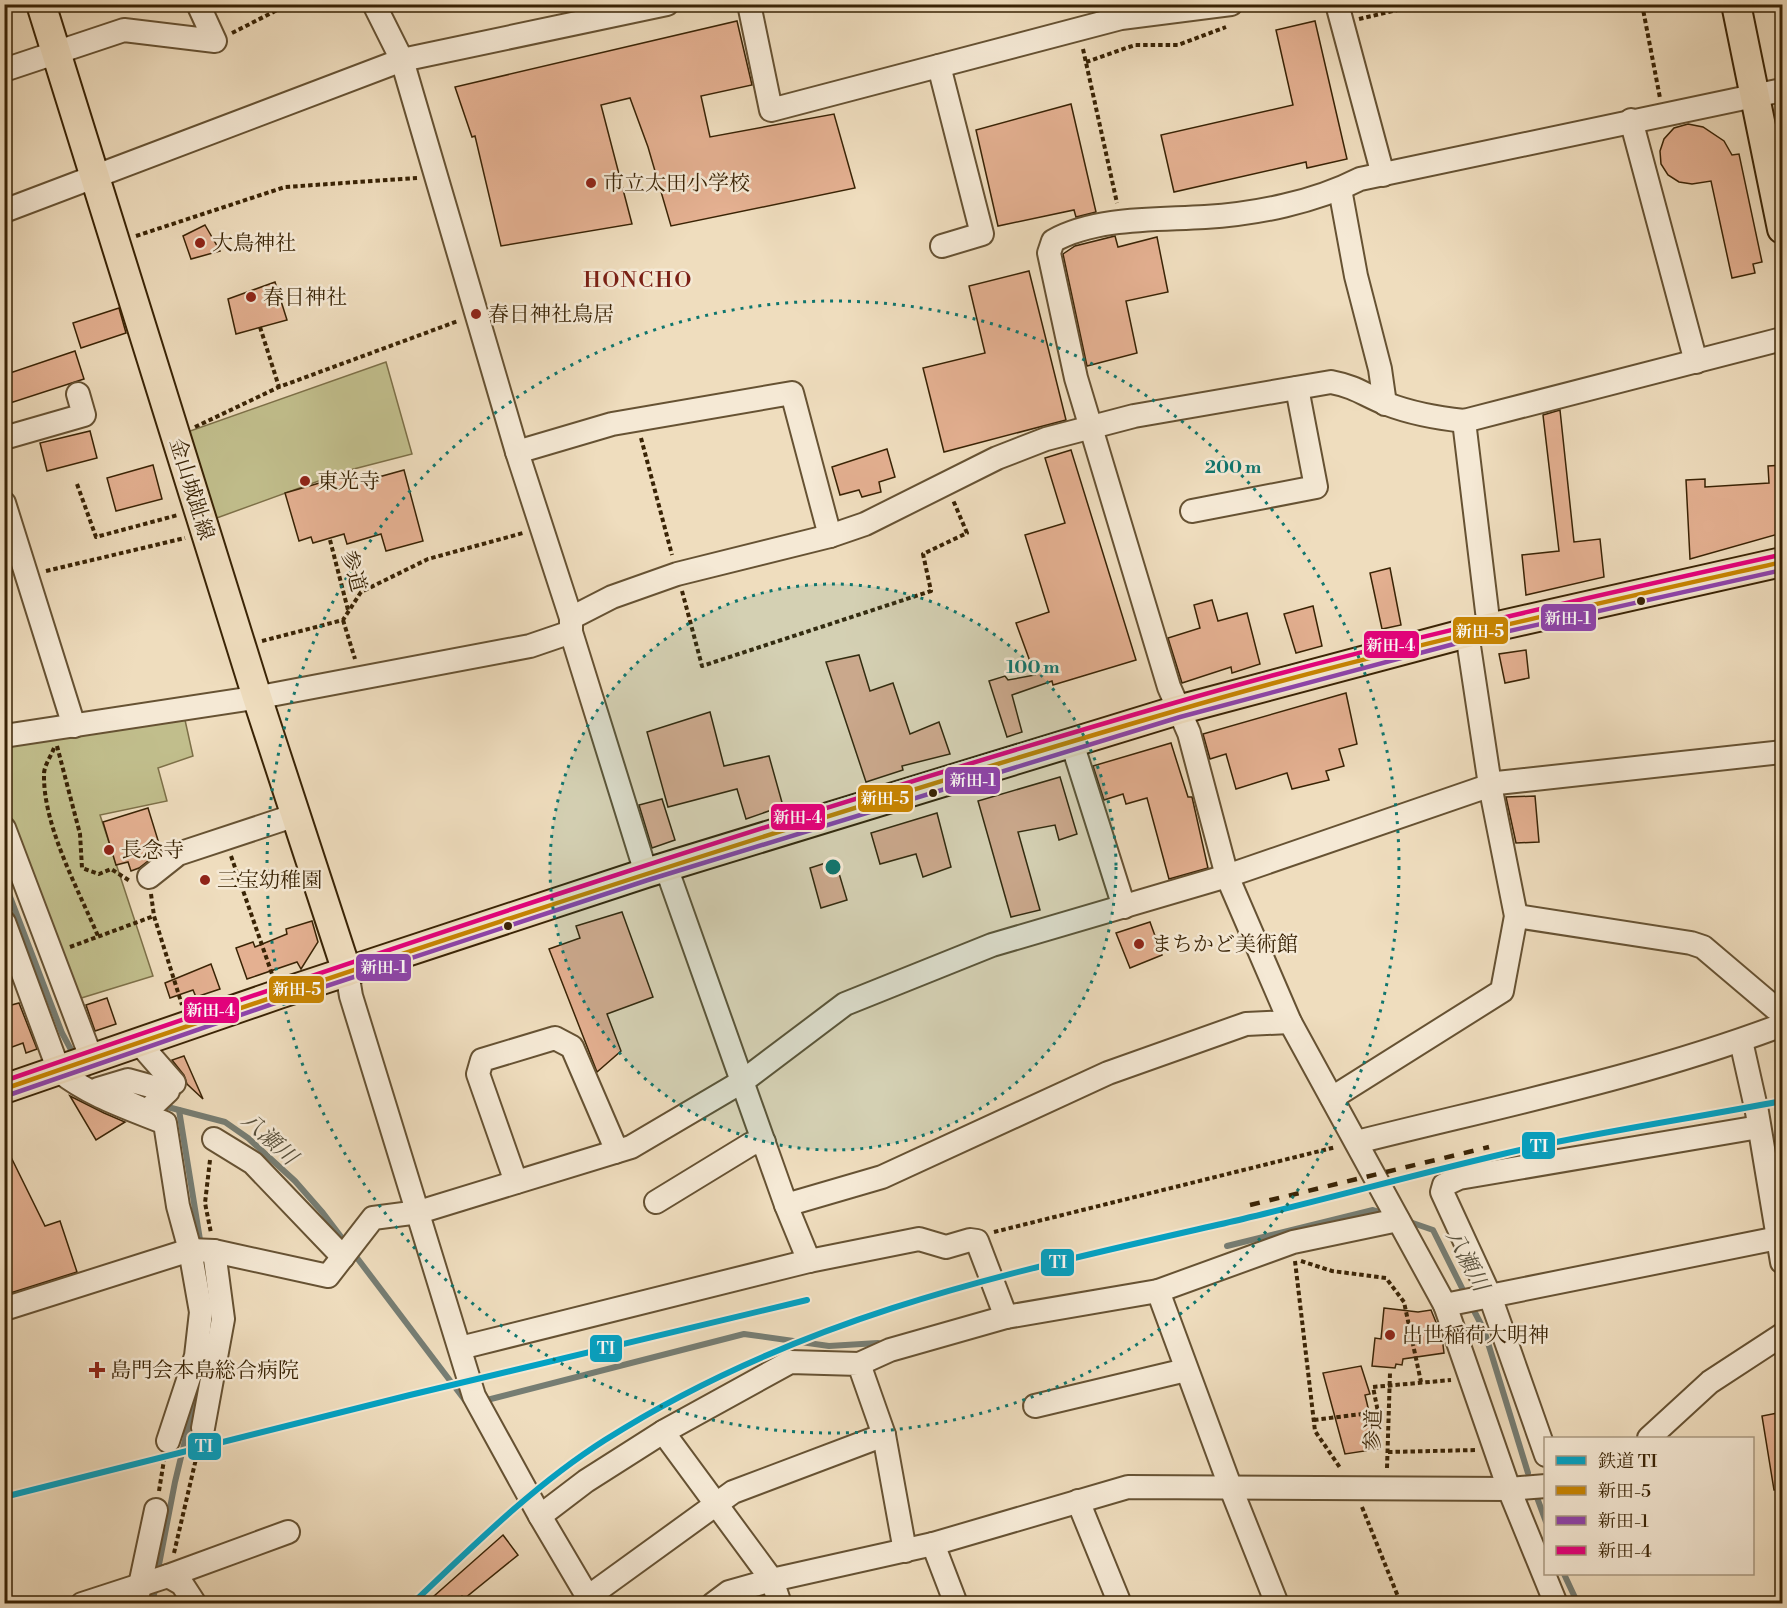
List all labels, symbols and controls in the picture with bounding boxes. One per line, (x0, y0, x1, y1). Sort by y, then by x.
place label: 市立太田小学校 (603, 171, 750, 197)
marker: 市立太田小学校 (584, 176, 598, 190)
place label: 大鳥神社 (212, 231, 296, 257)
marker: 大鳥神社 (193, 236, 207, 250)
district label: HONCHO (583, 267, 693, 294)
place label: 春日神社 (263, 285, 347, 311)
marker: 春日神社 (244, 290, 258, 304)
place label: 春日神社鳥居 (488, 302, 614, 328)
marker: 春日神社鳥居 (469, 307, 483, 321)
street label: 金山城趾線 (163, 435, 219, 543)
text: 200 m (1205, 456, 1262, 479)
place label: 東光寺 (317, 469, 380, 495)
marker: 東光寺 (298, 474, 312, 488)
street label: 参道 (335, 548, 371, 595)
unlabelled marker (1635, 595, 1647, 607)
line badge: 新田-1 (1540, 603, 1597, 632)
text: 新田-1 (1544, 609, 1591, 629)
line badge: 新田-5 (1452, 616, 1509, 645)
text: 新田-5 (1455, 622, 1504, 642)
line badge: 新田-4 (1363, 630, 1420, 659)
text: 新田-4 (1365, 636, 1416, 656)
text: 100 m (1006, 656, 1060, 679)
line badge: 新田-1 (944, 766, 1001, 795)
text: 新田-1 (949, 771, 996, 791)
line badge: 新田-5 (857, 784, 914, 813)
unlabelled marker (927, 787, 939, 799)
text: 新田-5 (860, 789, 909, 809)
line badge: 新田-4 (770, 803, 826, 831)
text: 新田-4 (772, 808, 823, 828)
place label: 長念寺 (121, 838, 184, 864)
marker: 長念寺 (102, 843, 116, 857)
centre of rings (823, 857, 843, 877)
place label: 三宝幼稚園 (217, 868, 322, 894)
marker: 三宝幼稚園 (198, 873, 212, 887)
unlabelled marker (502, 920, 514, 932)
place label: まちかど美術館 (1151, 932, 1298, 958)
marker: まちかど美術館 (1132, 937, 1146, 951)
line badge: 新田-1 (355, 953, 412, 982)
text: 新田-1 (360, 958, 407, 978)
line badge: 新田-5 (268, 975, 325, 1004)
text: 新田-5 (272, 980, 321, 1000)
line badge: 新田-4 (183, 996, 240, 1024)
text: 新田-4 (185, 1001, 236, 1021)
water label: 八瀬川 (235, 1107, 304, 1173)
line badge: TI (1521, 1131, 1556, 1160)
text: TI (1530, 1137, 1548, 1157)
water label: 八瀬川 (1439, 1225, 1495, 1298)
line badge: TI (1040, 1248, 1075, 1277)
text: TI (1049, 1253, 1067, 1273)
place label: 出世稲荷大明神 (1402, 1323, 1549, 1349)
marker: 出世稲荷大明神 (1383, 1328, 1397, 1342)
line badge: TI (589, 1334, 623, 1363)
text: TI (597, 1339, 615, 1359)
place label: 島門会本島総合病院 (110, 1358, 299, 1384)
marker: 島門会本島総合病院 (88, 1361, 106, 1379)
street label: 参道 (1360, 1409, 1388, 1451)
line badge: TI (187, 1432, 222, 1461)
text: TI (195, 1437, 213, 1457)
legend (1544, 1437, 1754, 1575)
text: 鉄道 TI (1598, 1450, 1657, 1473)
text: 新田-5 (1598, 1480, 1651, 1503)
text: 新田-1 (1598, 1510, 1649, 1533)
text: 新田-4 (1598, 1540, 1652, 1563)

